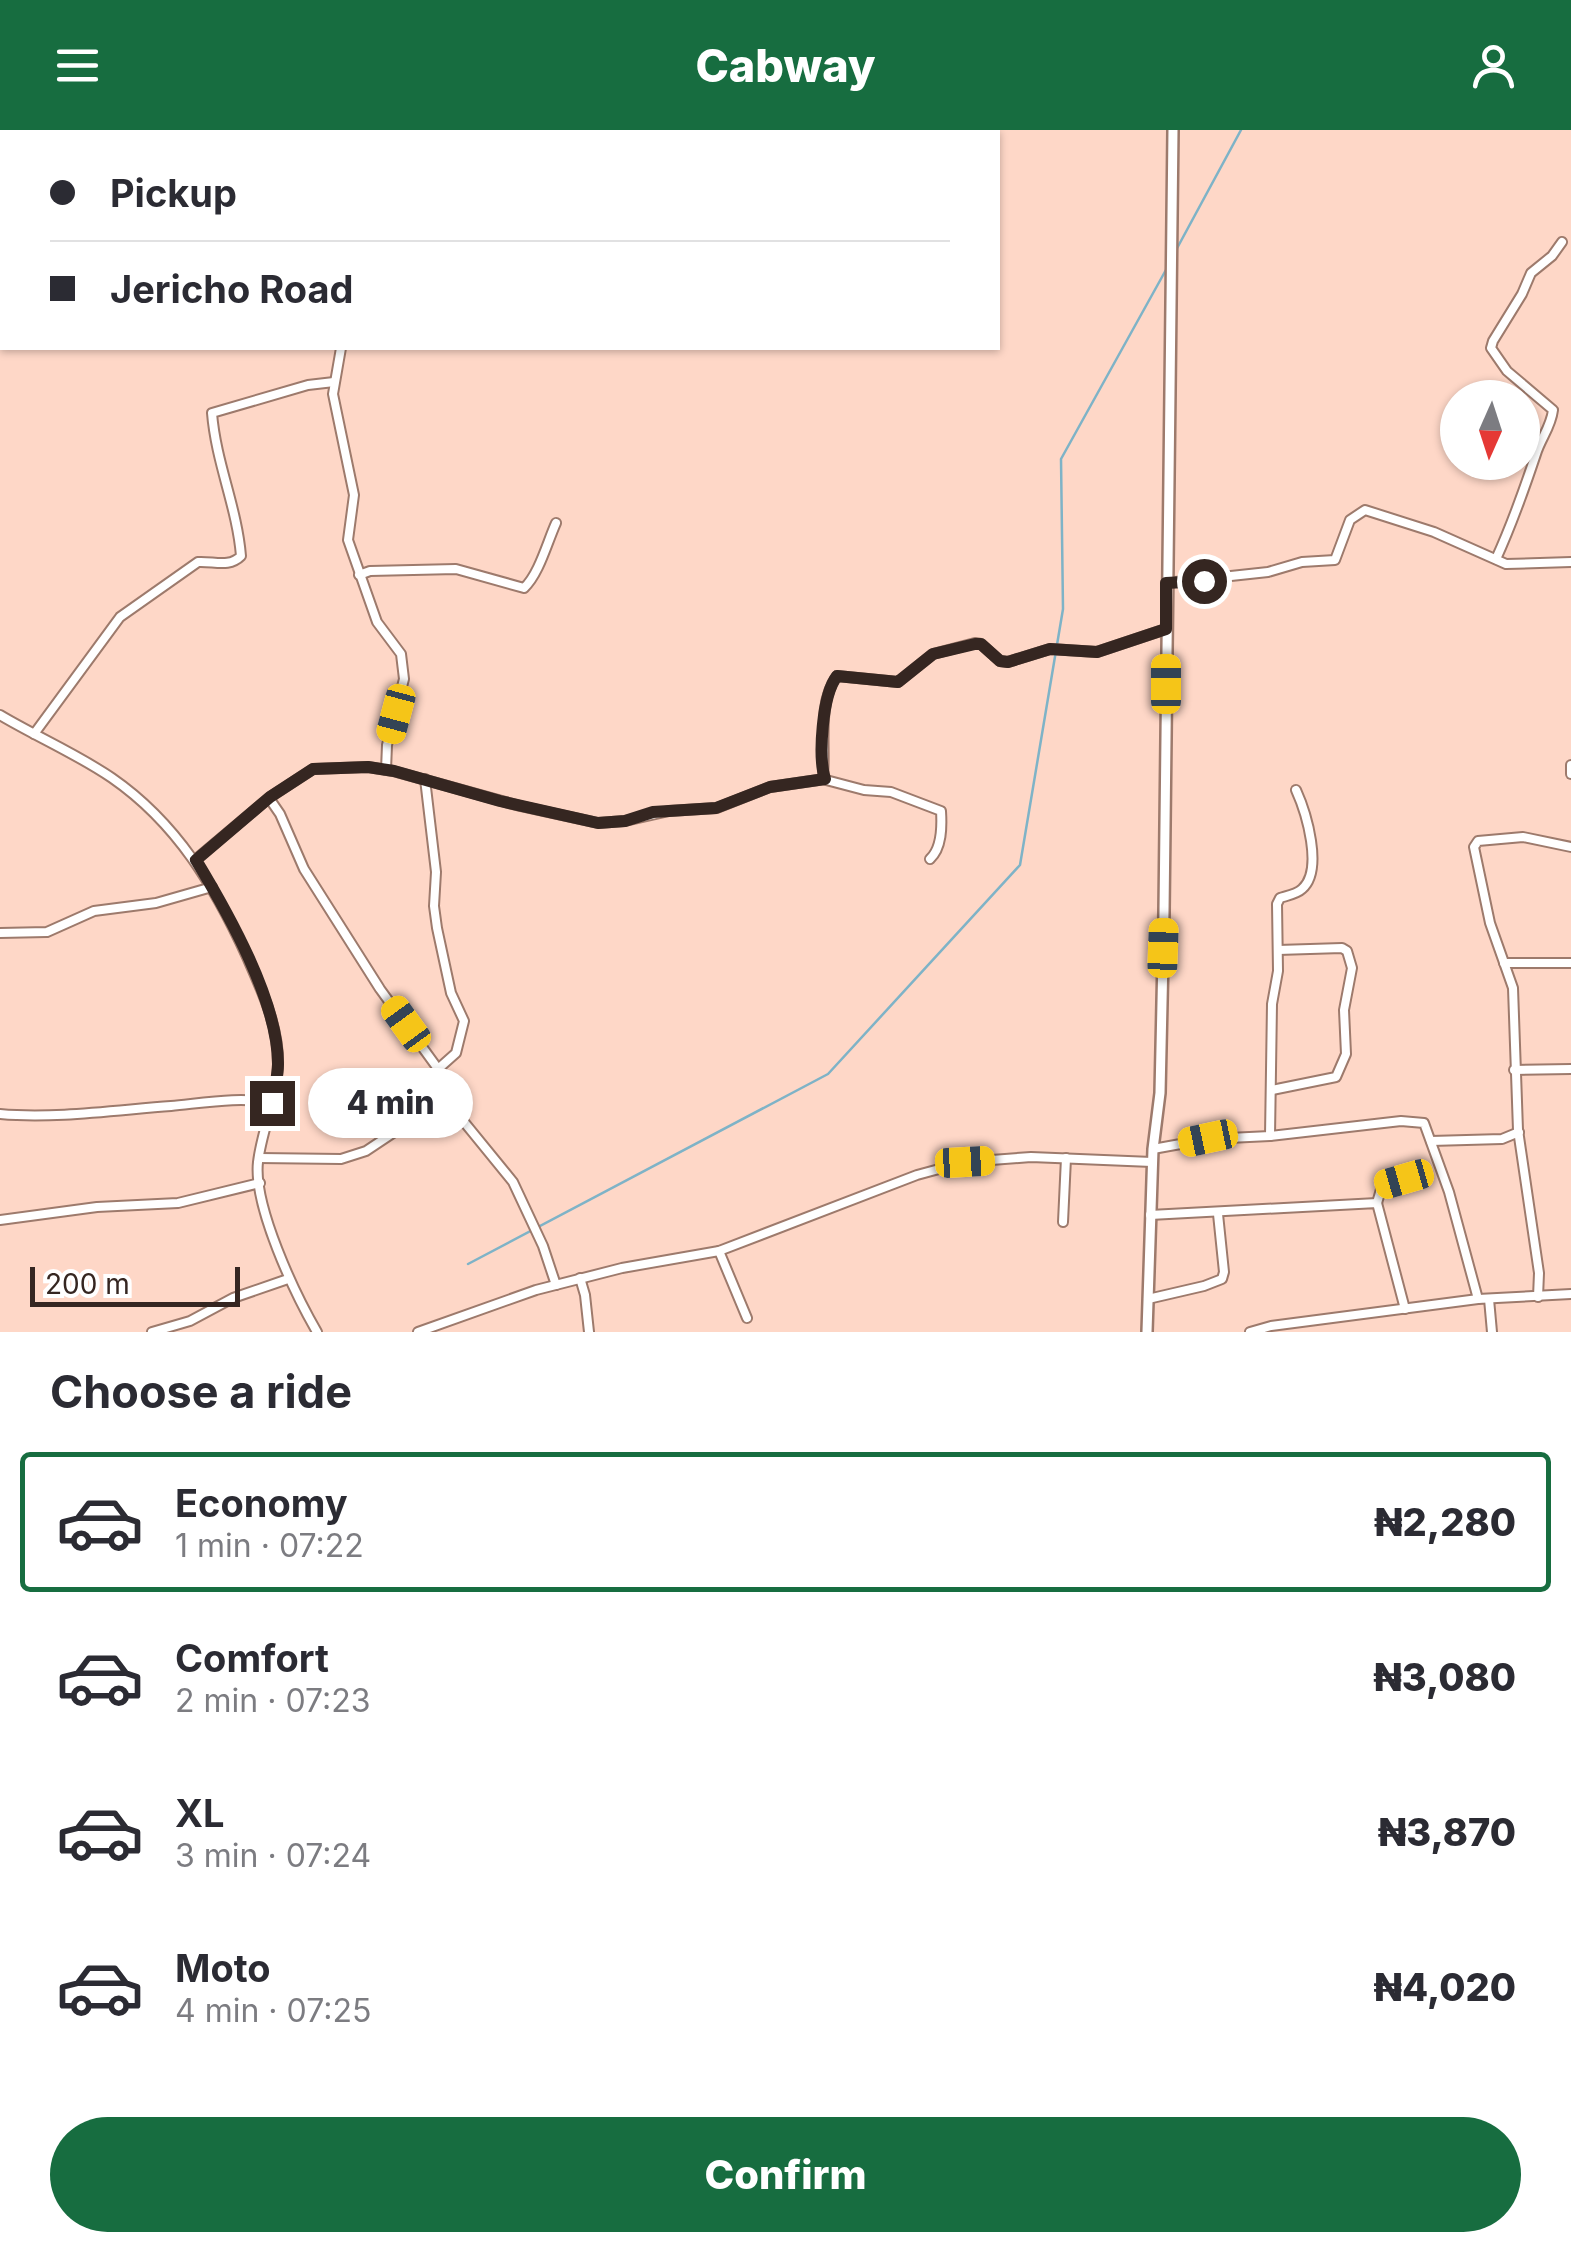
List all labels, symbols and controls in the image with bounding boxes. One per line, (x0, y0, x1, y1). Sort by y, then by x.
icon: menu (50, 38, 105, 93)
text: Cabway (695, 38, 876, 93)
icon: person (1466, 38, 1521, 93)
text: Pickup (110, 170, 237, 216)
text: Jericho Road (110, 266, 353, 312)
north arrow (1440, 380, 1540, 480)
map controls (1440, 380, 1540, 480)
route start (1182, 559, 1227, 604)
car (1151, 654, 1181, 714)
car (374, 681, 418, 747)
car (1147, 917, 1179, 979)
car (376, 991, 436, 1057)
callout: 4 min (307, 1068, 472, 1138)
route end (250, 1081, 295, 1126)
text: 4 min (346, 1083, 435, 1122)
car (1176, 1117, 1240, 1159)
car (934, 1145, 996, 1179)
car (1371, 1156, 1437, 1202)
scale bar (30, 1262, 240, 1306)
text: 200 m (45, 1267, 130, 1301)
text: Choose a ride (50, 1364, 352, 1419)
icon: car (55, 1477, 145, 1567)
text: Economy (175, 1480, 348, 1526)
text: ₦2,280 (1374, 1499, 1516, 1545)
text: 1 min · 07:22 (175, 1526, 364, 1565)
icon: car (55, 1632, 145, 1722)
text: Comfort (175, 1635, 329, 1681)
text: ₦3,080 (1373, 1654, 1516, 1700)
text: 2 min · 07:23 (175, 1681, 371, 1720)
icon: car (55, 1787, 145, 1877)
text: XL (175, 1790, 225, 1836)
text: ₦3,870 (1378, 1809, 1516, 1855)
text: 3 min · 07:24 (175, 1836, 371, 1875)
icon: car (55, 1942, 145, 2032)
text: Moto (175, 1945, 271, 1991)
text: ₦4,020 (1373, 1964, 1516, 2010)
text: 4 min · 07:25 (175, 1991, 371, 2030)
button: Confirm (50, 2117, 1521, 2232)

